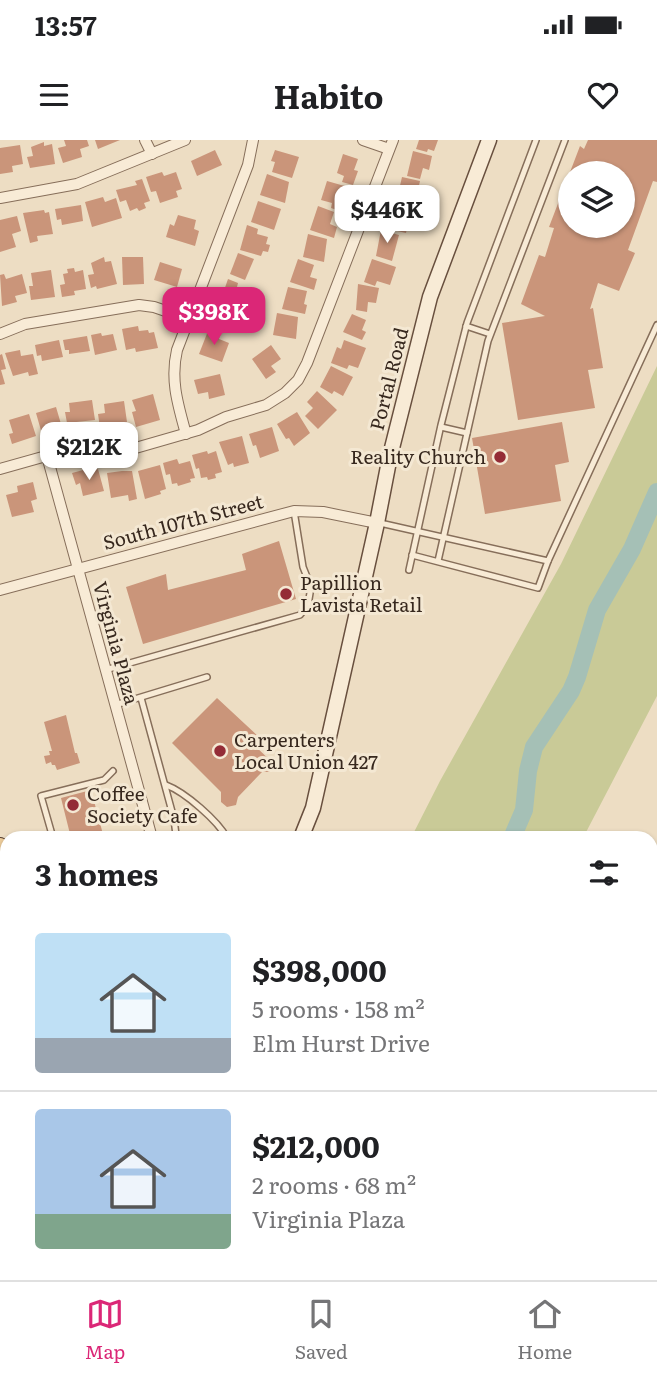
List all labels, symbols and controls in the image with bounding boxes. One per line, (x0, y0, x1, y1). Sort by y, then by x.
text: 13:57 (35, 5, 97, 44)
text: Habito (273, 71, 384, 119)
icon: menu (35, 76, 73, 114)
icon: heart (584, 76, 622, 114)
map controls (558, 161, 635, 238)
button: layers (558, 161, 635, 238)
pin: $446K (338, 186, 436, 245)
text: $446K (351, 191, 423, 225)
pin: $398K (165, 288, 263, 347)
text: $398K (178, 293, 250, 327)
street label: Portal Road (362, 324, 414, 433)
pin: $212K (40, 422, 138, 482)
text: $212K (56, 428, 122, 462)
place label: Reality Church (350, 442, 486, 470)
marker: Reality Church (492, 449, 508, 465)
street label: South 107th Street (100, 486, 266, 556)
place label: Papillion Lavista Retail (300, 568, 422, 618)
street label: Virginia Plaza (87, 578, 147, 708)
marker: Papillion Lavista Retail (278, 586, 294, 602)
place label: Carpenters Local Union 427 (234, 725, 378, 775)
marker: Carpenters Local Union 427 (212, 743, 228, 759)
place label: Coffee Society Cafe (87, 779, 198, 829)
marker: Coffee Society Cafe (65, 797, 81, 813)
text: 3 homes (35, 851, 158, 895)
icon: filters (585, 854, 623, 892)
text: $398,000 (252, 947, 387, 991)
icon: home (91, 961, 175, 1045)
text: 5 rooms · 158 m² (252, 991, 425, 1025)
text: Elm Hurst Drive (252, 1025, 430, 1059)
text: $212,000 (252, 1123, 380, 1167)
icon: home (91, 1137, 175, 1221)
text: 2 rooms · 68 m² (252, 1167, 416, 1201)
text: Virginia Plaza (252, 1201, 405, 1235)
tab: Map (85, 1295, 125, 1365)
tab: Saved (295, 1295, 348, 1365)
tab: Home (517, 1295, 572, 1365)

